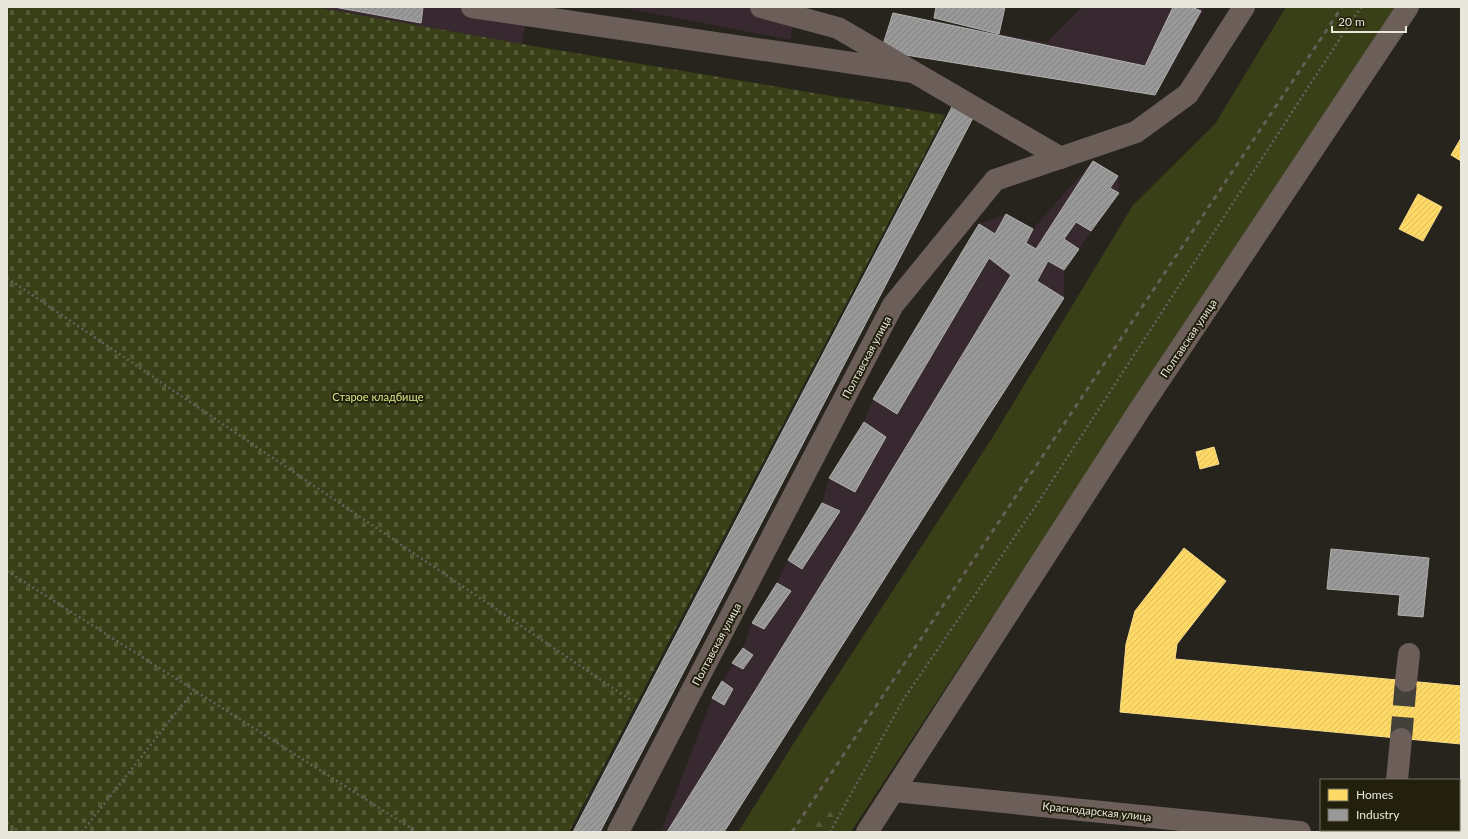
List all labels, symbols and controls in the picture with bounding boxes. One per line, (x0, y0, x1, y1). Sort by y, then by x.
scale bar (1332, 8, 1406, 34)
text: 20 m (1338, 14, 1365, 29)
street label: Полтавская улица (1157, 296, 1219, 380)
street label: Полтавская улица (839, 314, 893, 400)
park label: Старое кладбище (332, 390, 424, 403)
street label: Полтавская улица (689, 601, 743, 687)
legend (1320, 779, 1460, 831)
text: Homes (1356, 787, 1393, 802)
street label: Краснодарская улица (1042, 799, 1152, 823)
text: Industry (1356, 807, 1400, 822)

